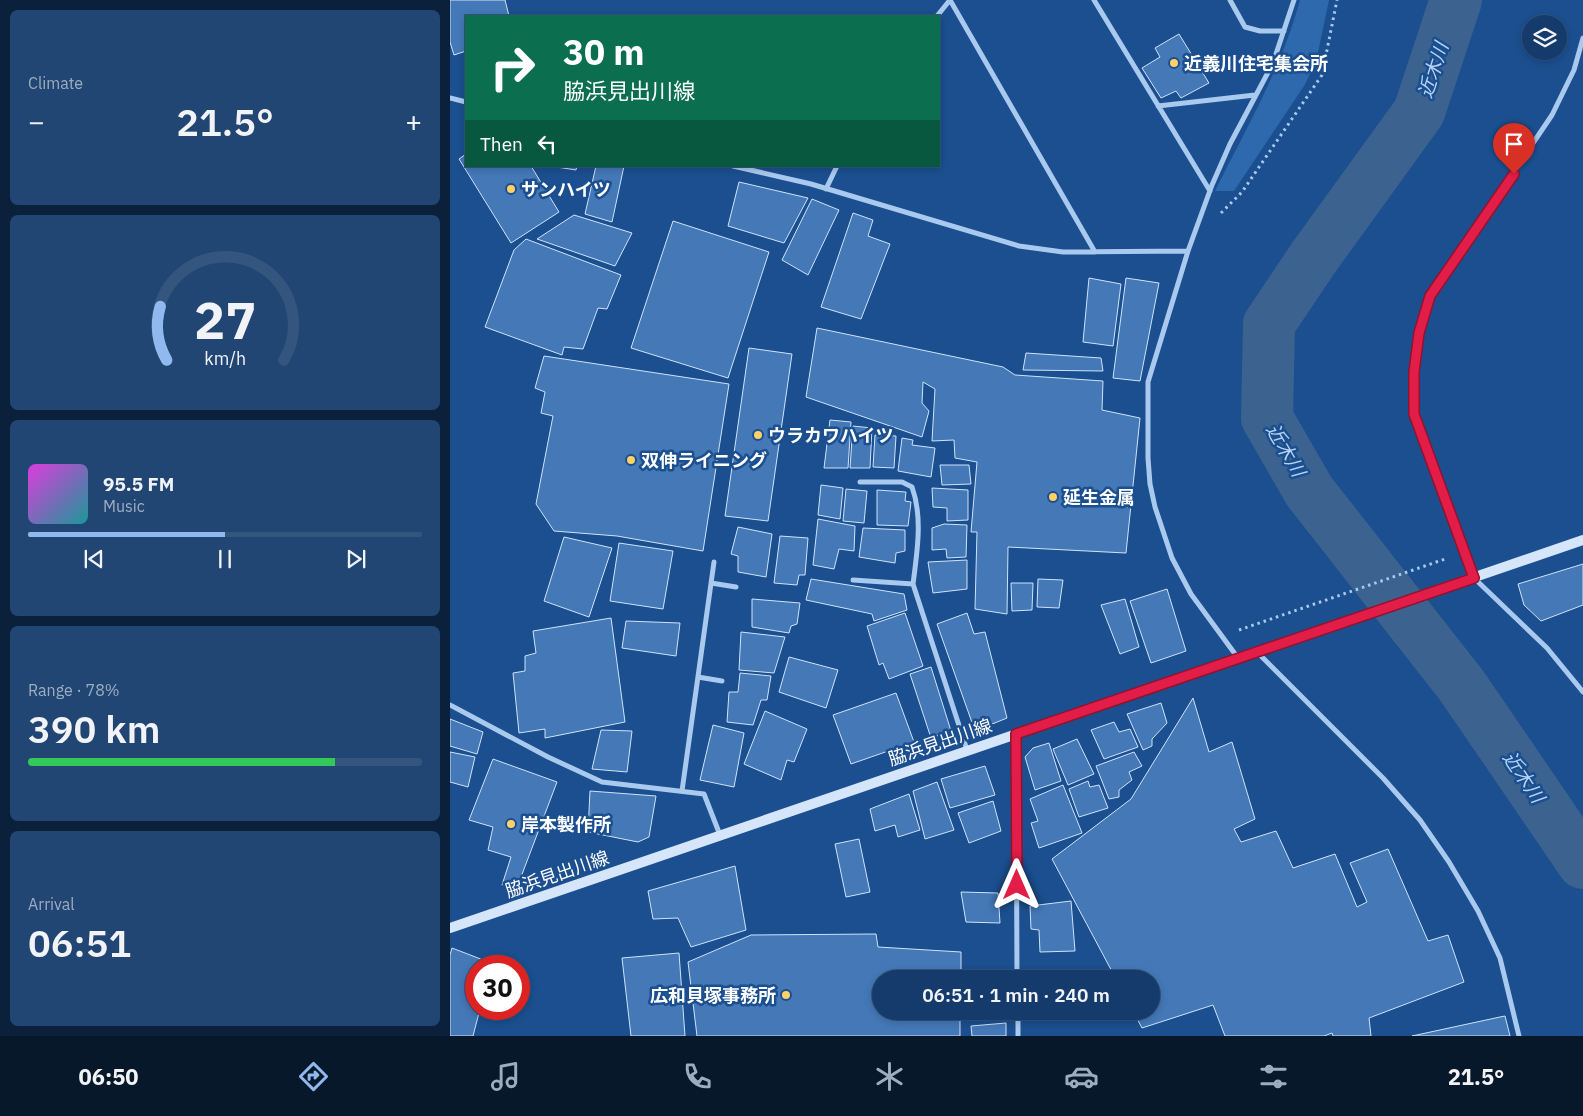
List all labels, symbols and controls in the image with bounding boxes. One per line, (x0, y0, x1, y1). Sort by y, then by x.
map controls (1522, 15, 1567, 60)
button: layers (1522, 15, 1567, 60)
text: 30 m (563, 29, 645, 75)
icon: right (480, 35, 545, 100)
water label: 近木川 (1413, 37, 1454, 101)
place label: 近義川住宅集会所 (1184, 52, 1328, 75)
marker: 近義川住宅集会所 (1168, 57, 1180, 69)
text: Climate (28, 73, 83, 93)
text: 脇浜見出川線 (563, 76, 695, 105)
text: 21.5° (176, 97, 274, 146)
text: − (28, 103, 45, 140)
text: + (405, 103, 422, 140)
pin (1493, 123, 1535, 174)
icon: left (533, 130, 561, 158)
icon: arrive (1500, 130, 1528, 158)
text: Then (480, 132, 523, 156)
place label: サンハイツ (521, 178, 611, 201)
marker: サンハイツ (505, 183, 517, 195)
text: 27 (194, 286, 256, 353)
text: km/h (204, 347, 246, 370)
water label: 近木川 (1261, 419, 1312, 482)
place label: ウラカワハイツ (768, 424, 893, 447)
marker: ウラカワハイツ (752, 429, 764, 441)
place label: 双伸ライニング (641, 449, 767, 472)
marker: 双伸ライニング (625, 454, 637, 466)
text: 95.5 FM (103, 472, 174, 496)
place label: 延生金属 (1063, 486, 1135, 509)
marker: 延生金属 (1047, 491, 1059, 503)
text: Music (103, 496, 145, 516)
icon: previous (80, 545, 108, 573)
icon: pause (211, 545, 239, 573)
icon: next (342, 545, 370, 573)
text: Range · 78% (28, 680, 120, 700)
text: 390 km (28, 704, 160, 753)
street label: 脇浜見出川線 (885, 714, 995, 770)
water label: 近木川 (1498, 747, 1551, 809)
place label: 岸本製作所 (521, 813, 611, 836)
marker: 岸本製作所 (505, 818, 517, 830)
street label: 脇浜見出川線 (502, 846, 612, 902)
position arrow (990, 858, 1042, 910)
text: Arrival (28, 894, 75, 914)
text: 06:51 (28, 918, 131, 967)
speed limit sign: 30 (465, 955, 530, 1020)
text: 06:51 · 1 min · 240 m (922, 983, 1110, 1007)
place label: 広和貝塚事務所 (650, 984, 776, 1007)
marker: 広和貝塚事務所 (780, 989, 792, 1001)
icon: directions (296, 1059, 331, 1094)
icon: music (488, 1059, 523, 1094)
icon: phone (680, 1059, 715, 1094)
icon: climate (872, 1059, 907, 1094)
icon: car (1064, 1059, 1099, 1094)
icon: filters (1256, 1059, 1291, 1094)
text: 06:50 (79, 1062, 139, 1091)
text: 21.5° (1448, 1062, 1504, 1091)

